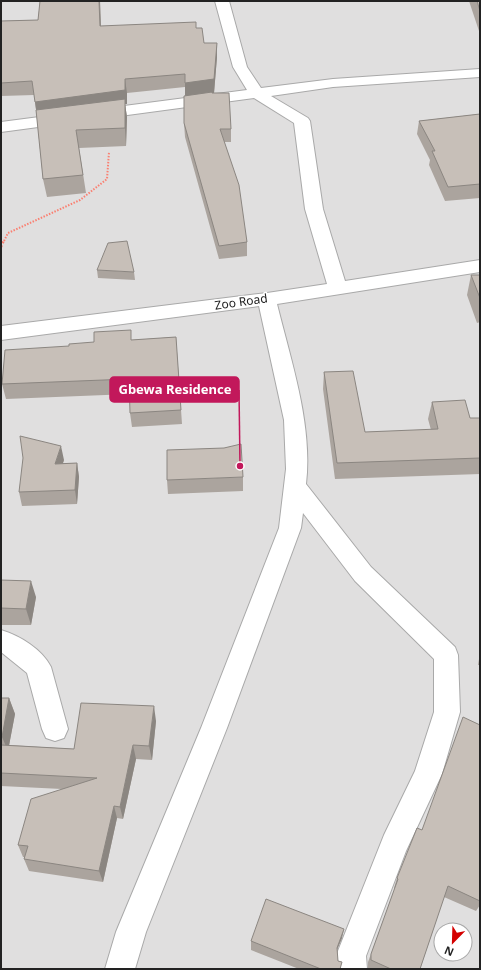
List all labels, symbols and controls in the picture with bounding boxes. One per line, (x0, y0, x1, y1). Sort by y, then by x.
street label: Zoo Road (213, 289, 269, 314)
callout: Gbewa Residence (110, 377, 239, 402)
text: Gbewa Residence (118, 380, 232, 398)
north arrow (433, 922, 473, 962)
text: N (442, 943, 456, 960)

